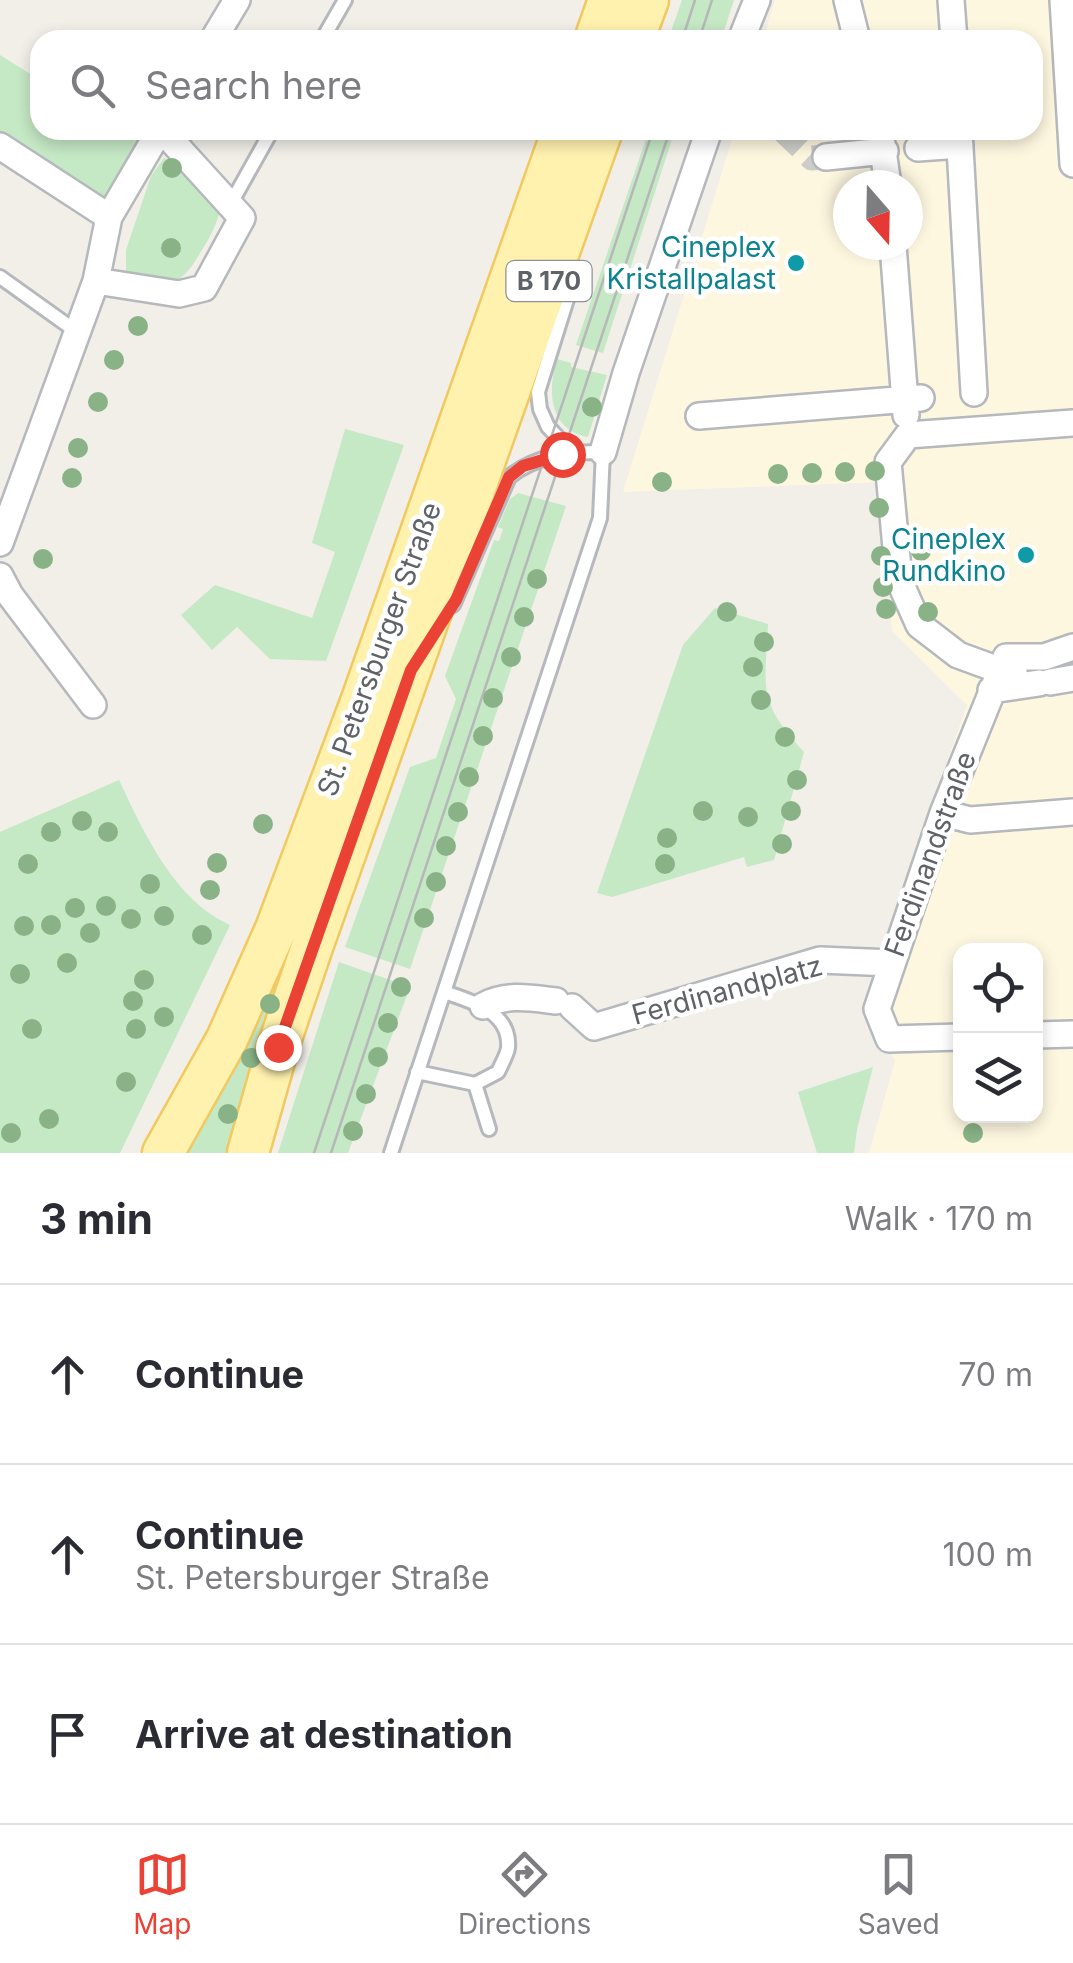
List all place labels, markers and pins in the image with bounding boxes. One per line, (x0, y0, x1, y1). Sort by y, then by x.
place label: Cineplex Kristallpalast (606, 230, 776, 296)
marker: Cineplex Kristallpalast (785, 252, 807, 274)
place label: Cineplex Rundkino (882, 522, 1006, 588)
marker: Cineplex Rundkino (1015, 544, 1037, 566)

